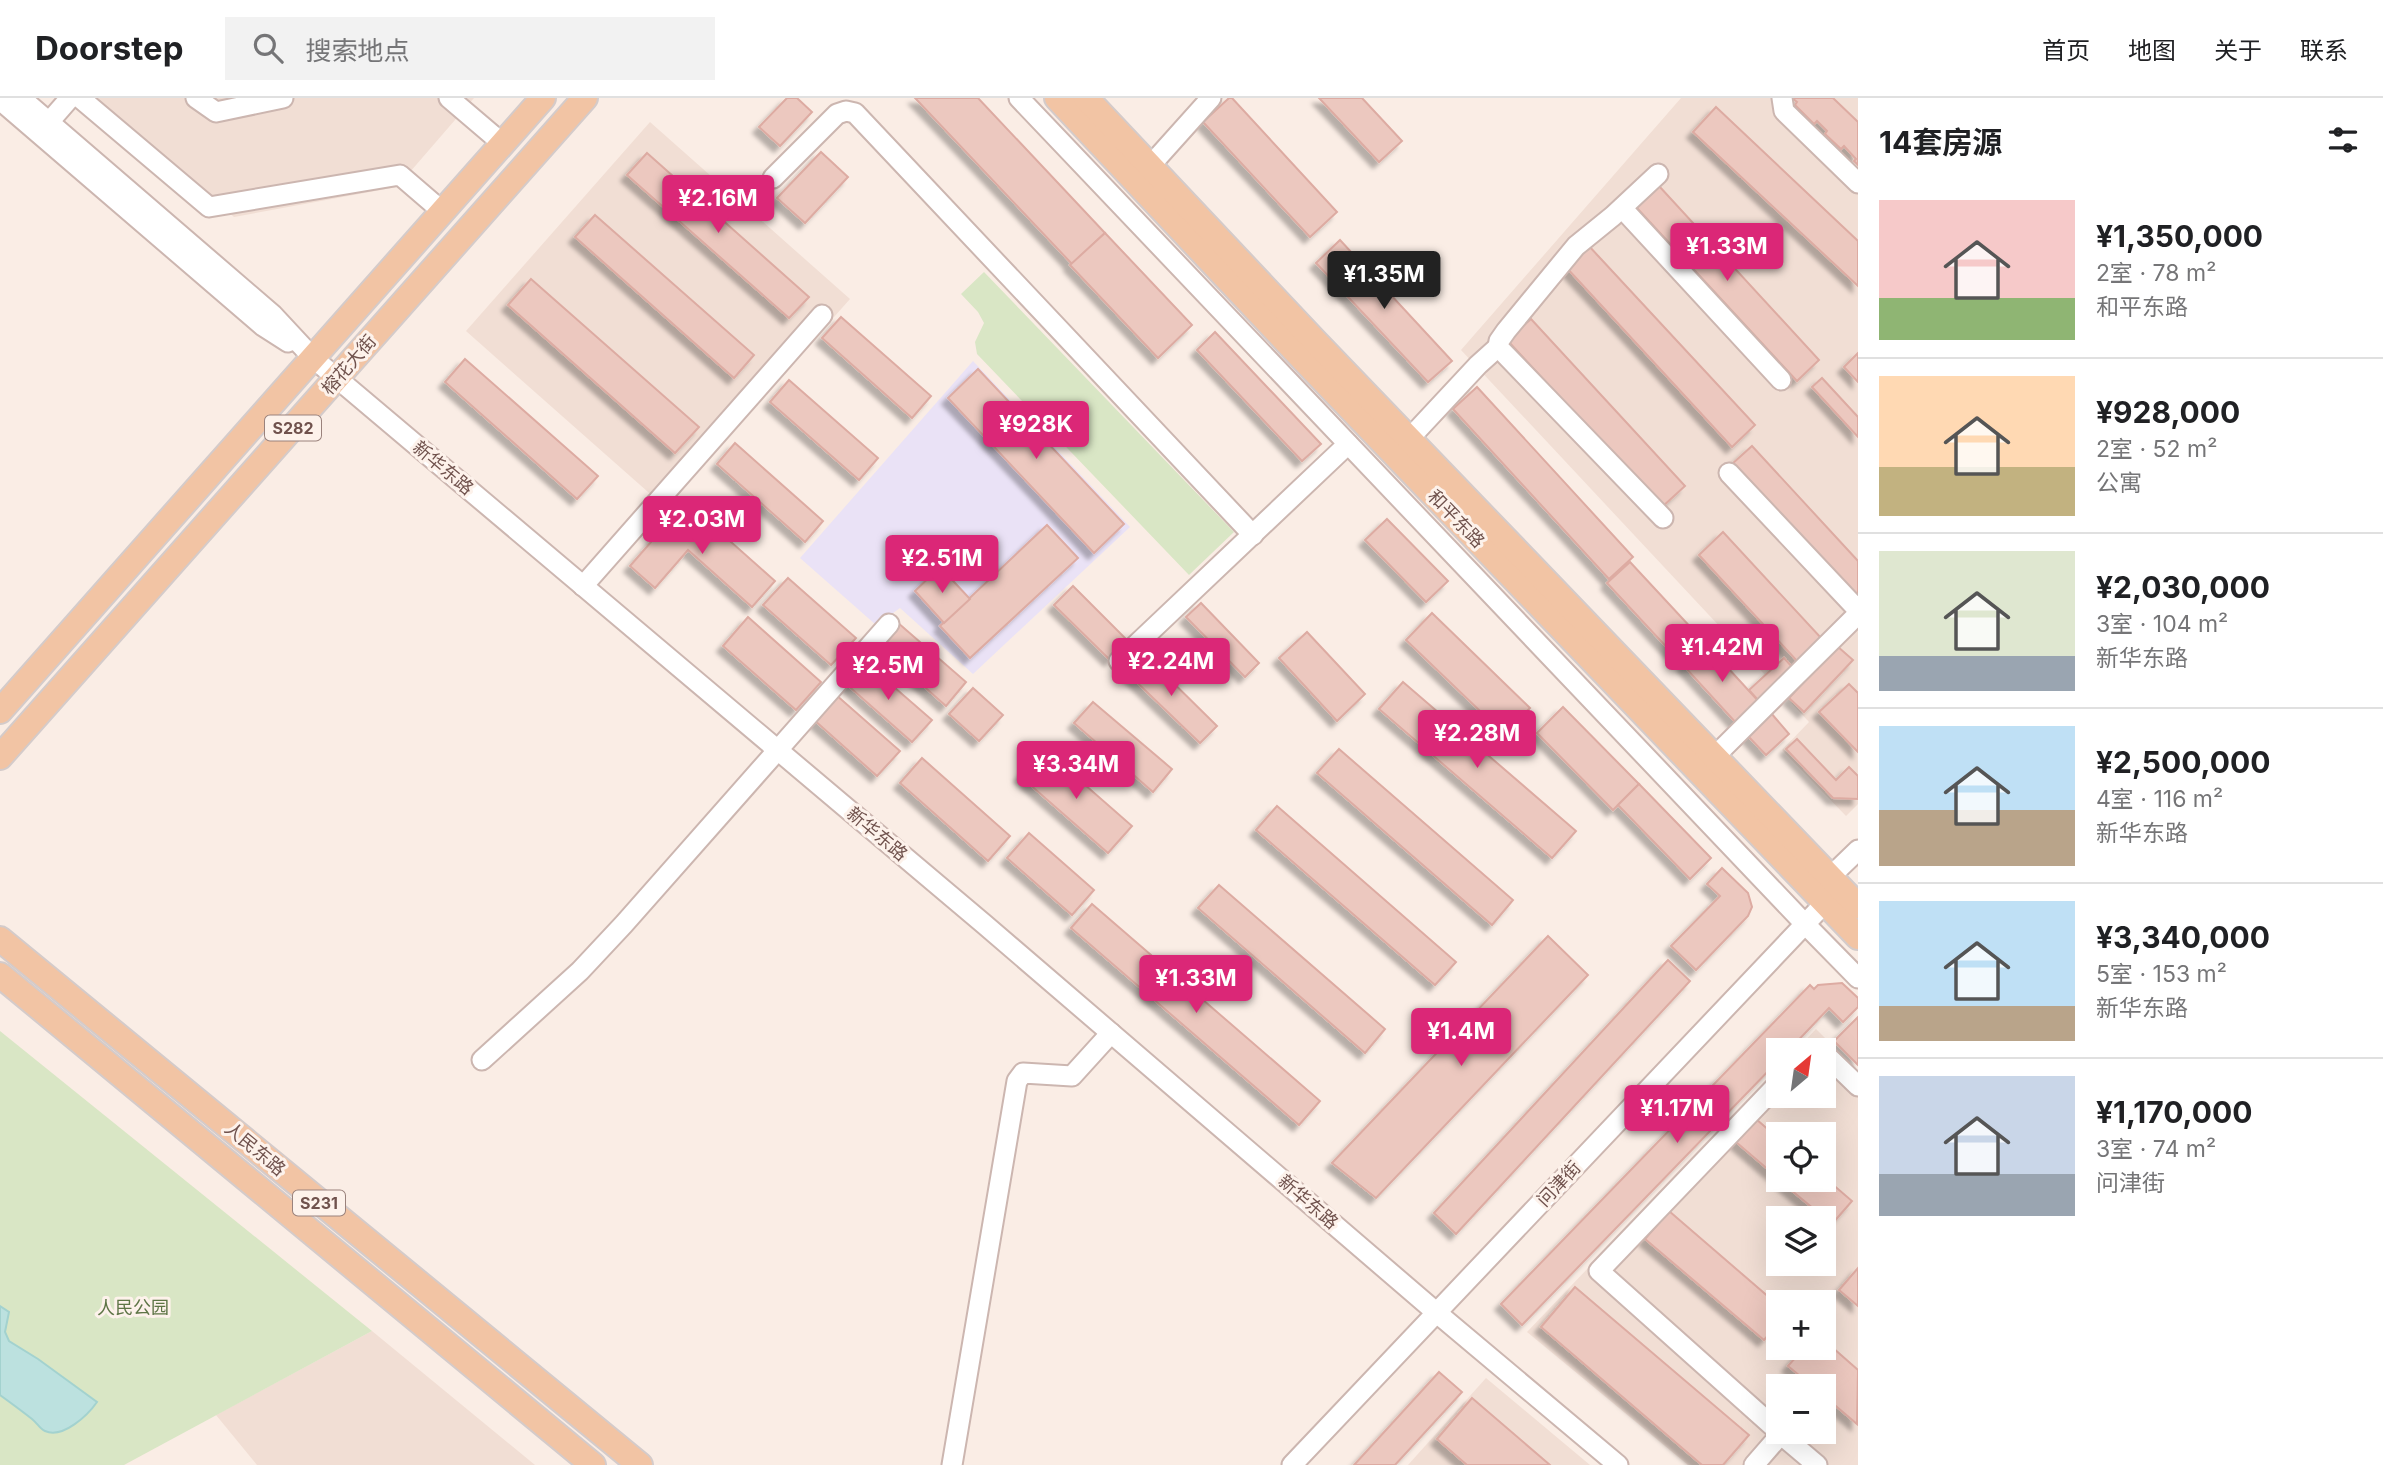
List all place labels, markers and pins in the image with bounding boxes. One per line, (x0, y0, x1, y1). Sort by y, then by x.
pin: ¥2.16M (661, 176, 775, 235)
pin: ¥1.33M (1670, 223, 1784, 283)
pin: ¥1.35M (1327, 252, 1441, 311)
pin: ¥928K (987, 402, 1085, 461)
pin: ¥2.03M (645, 496, 759, 556)
pin: ¥2.51M (885, 536, 999, 595)
pin: ¥1.42M (1665, 624, 1779, 684)
pin: ¥2.24M (1114, 638, 1228, 698)
pin: ¥2.5M (839, 642, 937, 702)
pin: ¥2.28M (1420, 710, 1534, 770)
pin: ¥3.34M (1019, 742, 1133, 801)
pin: ¥1.33M (1139, 956, 1253, 1015)
pin: ¥1.4M (1412, 1009, 1510, 1068)
pin: ¥1.17M (1620, 1086, 1734, 1145)

